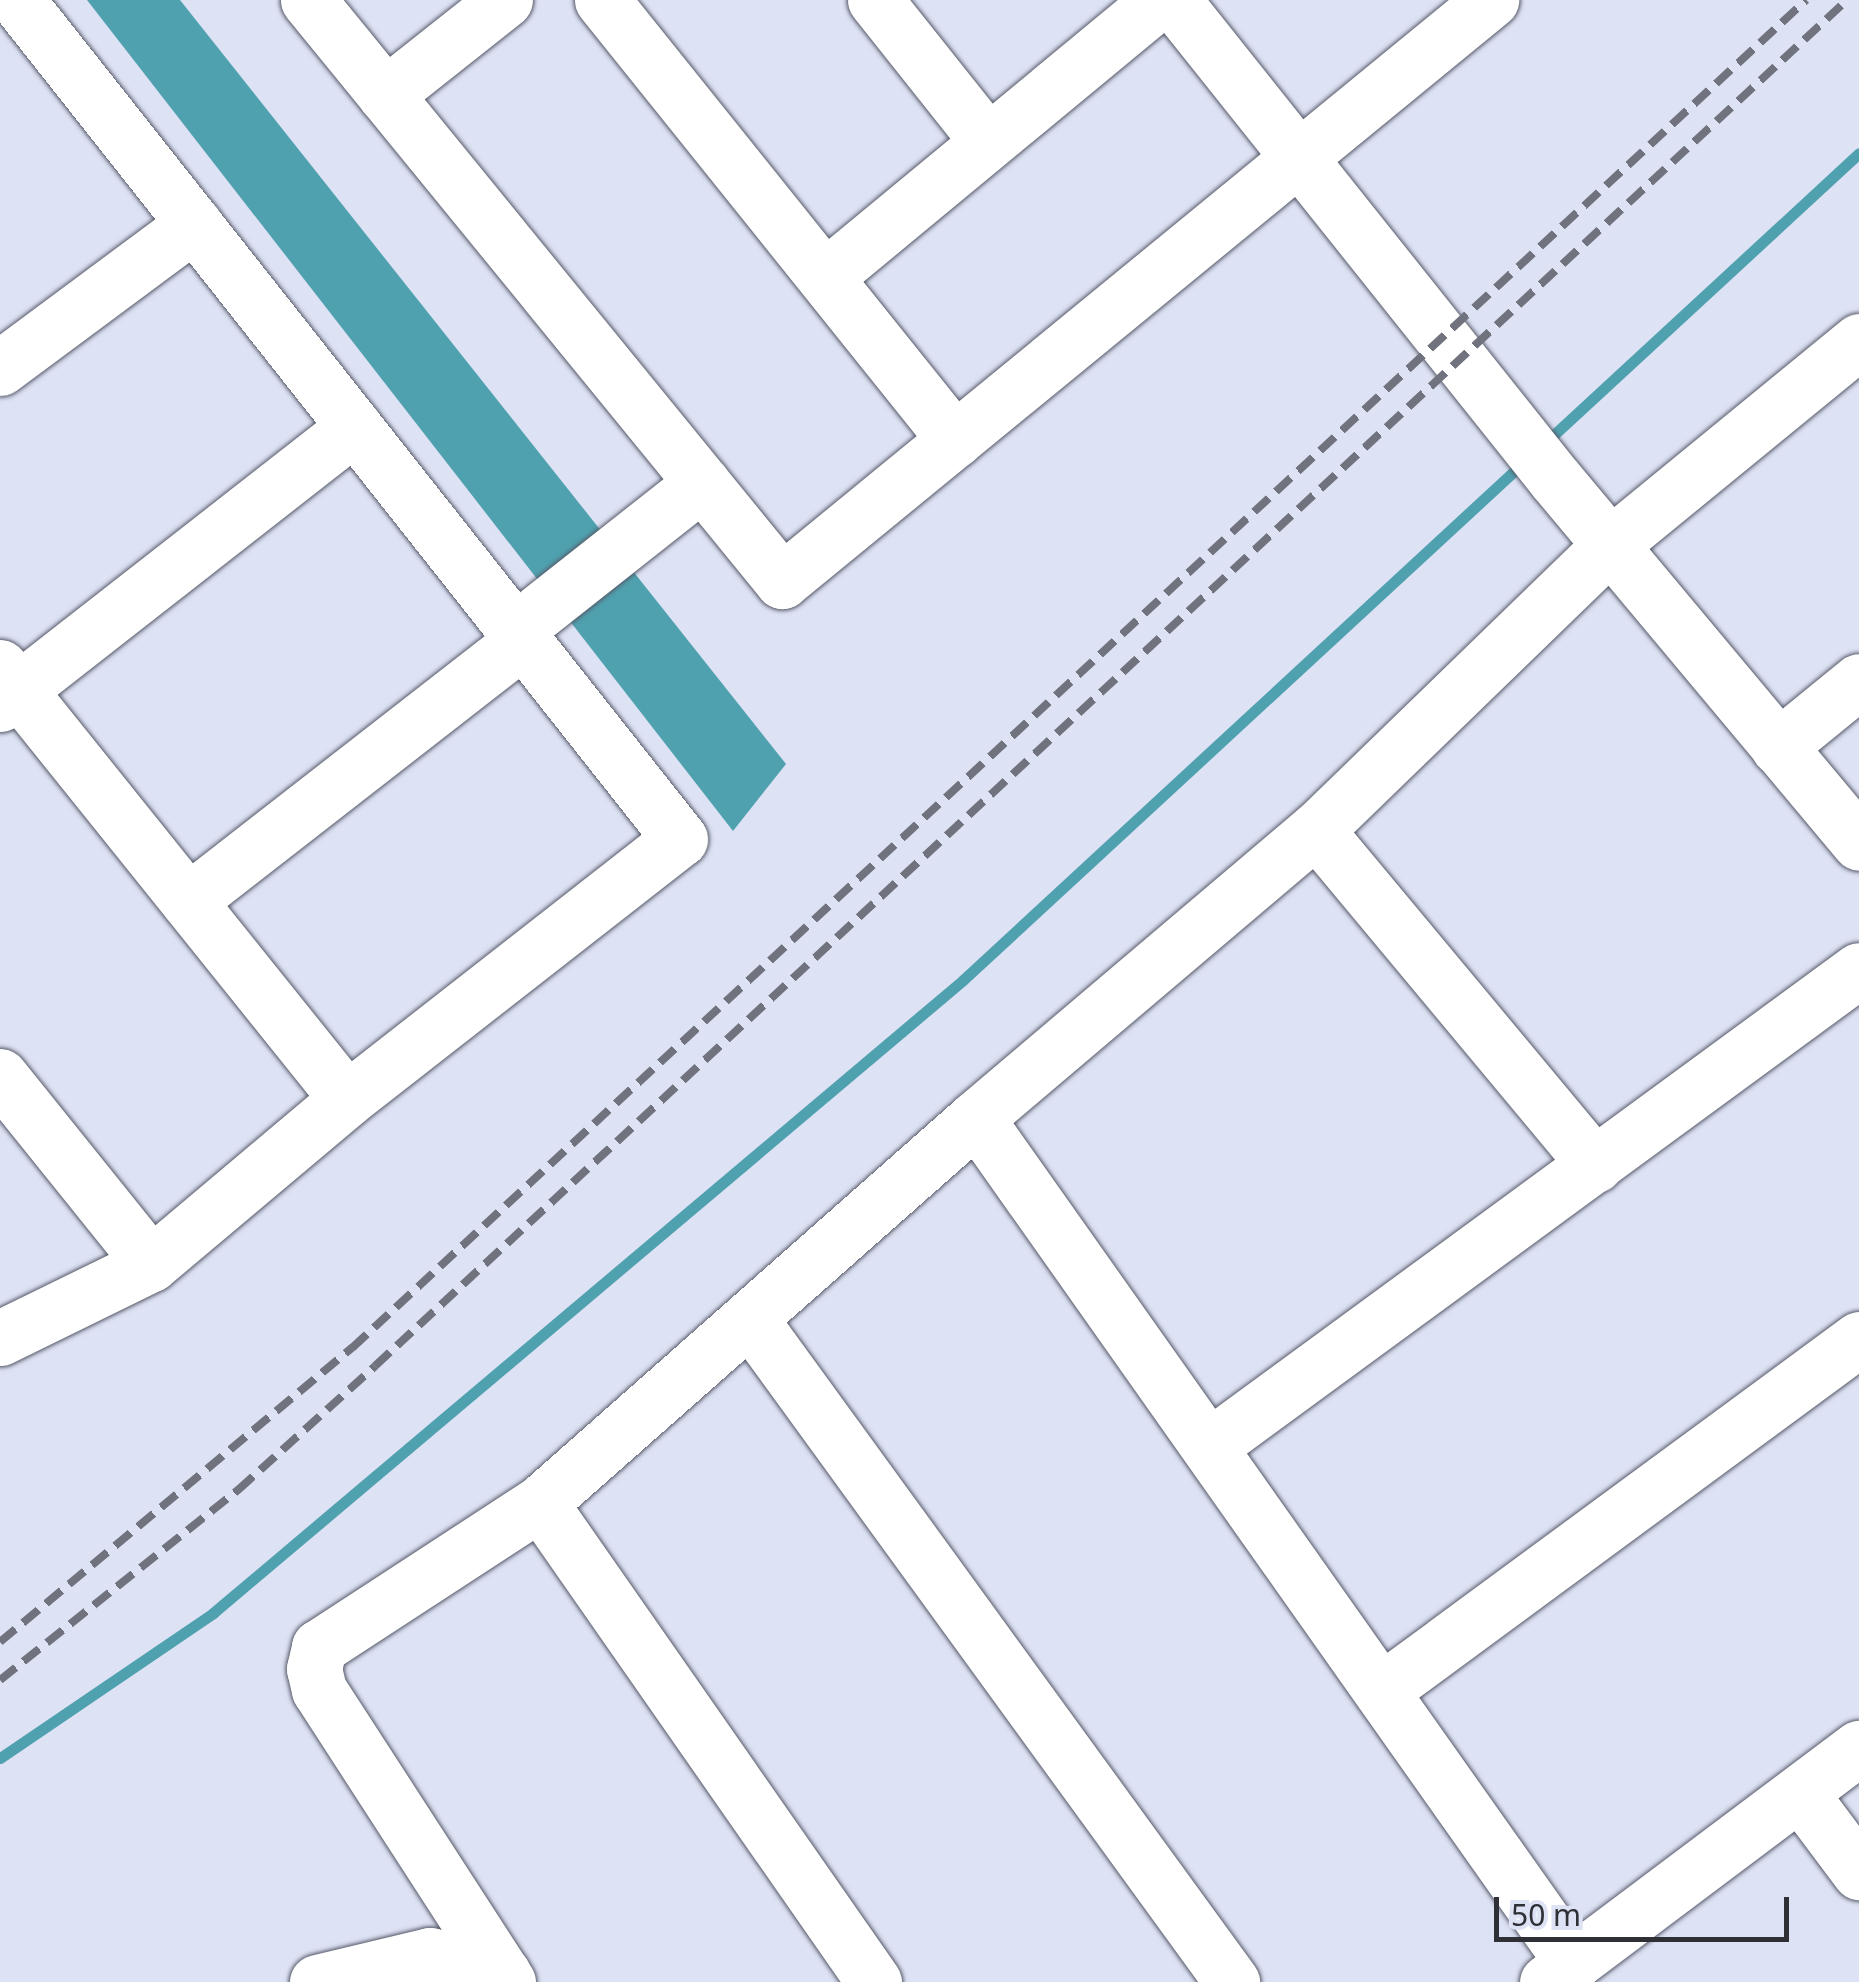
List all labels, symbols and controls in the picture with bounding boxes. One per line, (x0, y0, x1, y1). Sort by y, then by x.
scale bar (1499, 1877, 1794, 1939)
text: 50 m (1511, 1894, 1581, 1935)

